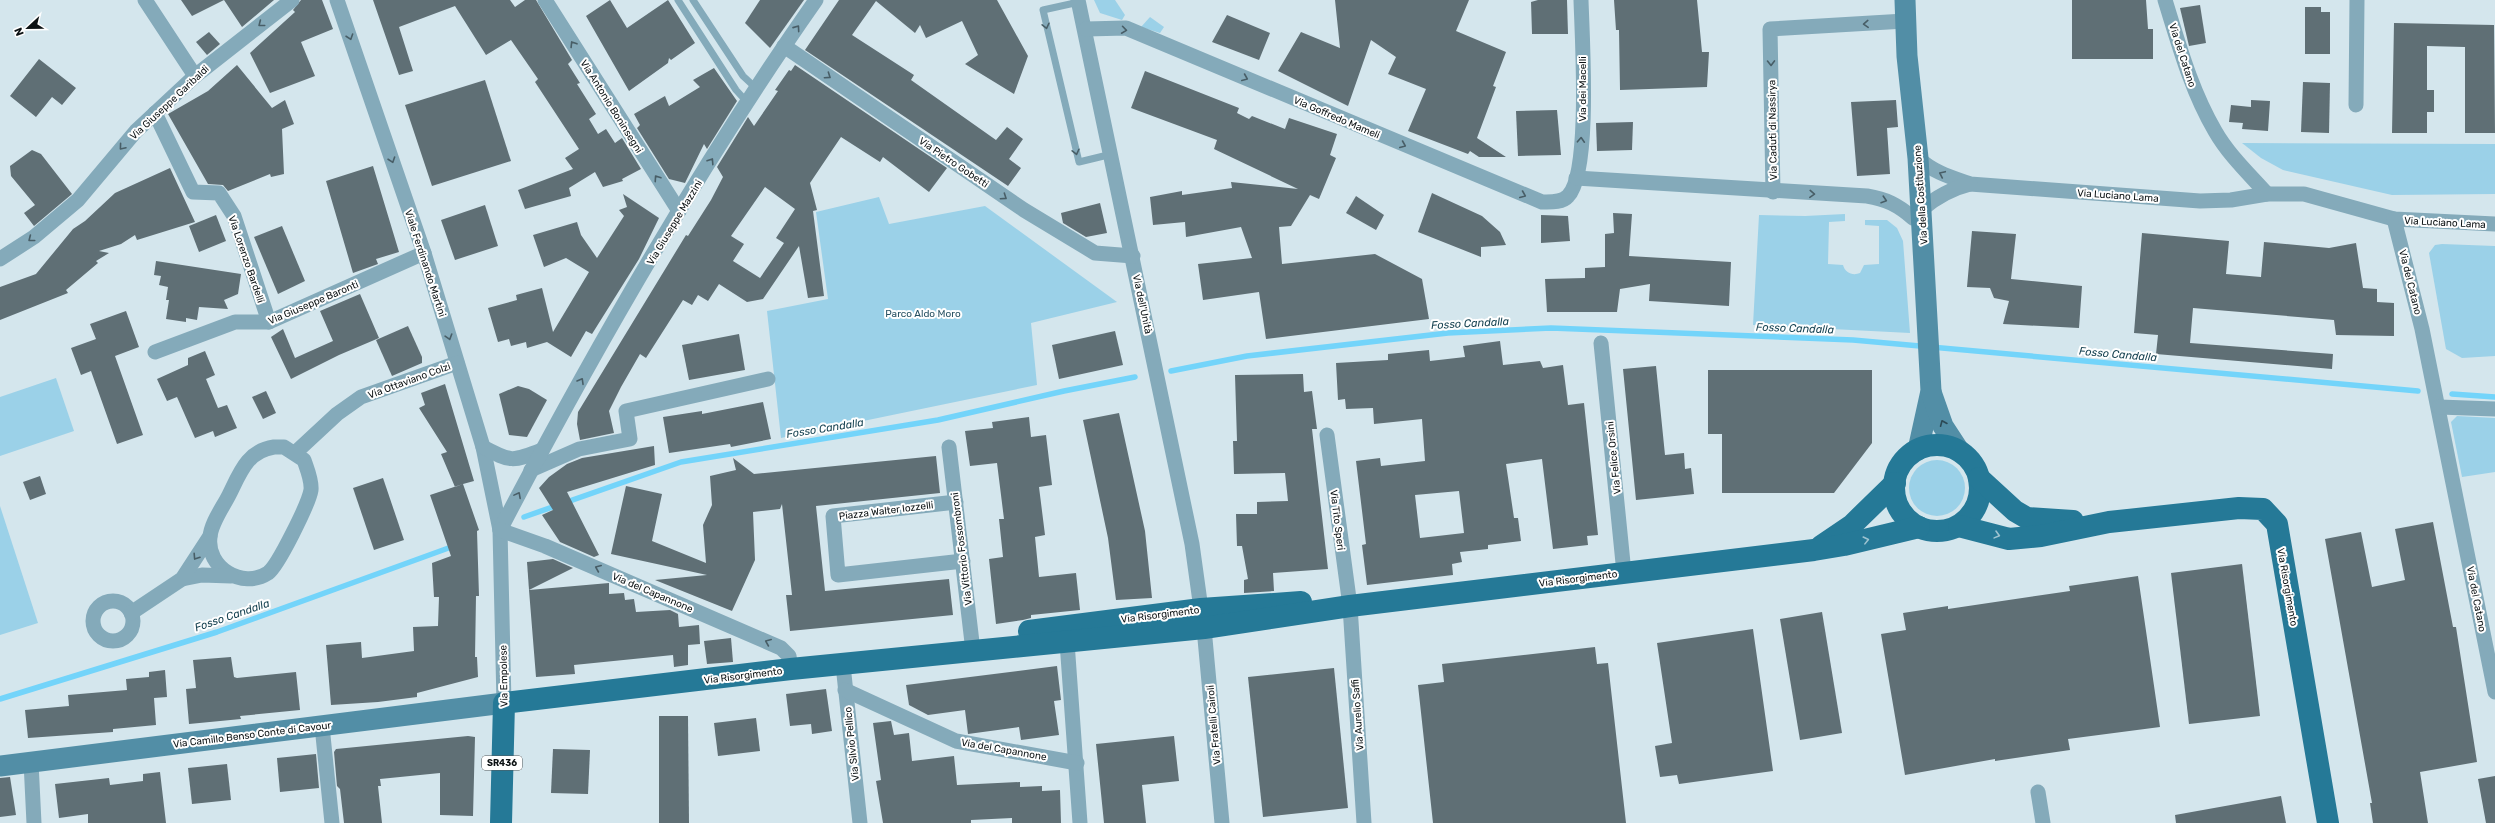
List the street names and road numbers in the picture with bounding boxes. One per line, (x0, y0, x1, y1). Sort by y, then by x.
street label: Via del Catano (2166, 22, 2198, 89)
street label: Via dei Macelli (1577, 56, 1589, 122)
street label: Via Antonio Boninsegni (578, 58, 645, 155)
street label: Via Giuseppe Garibaldi (128, 63, 212, 142)
street label: Via Caduti di Nassirya (1766, 80, 1780, 180)
street label: Via Goffredo Mameli (1292, 94, 1382, 142)
street label: Via Pietro Gobetti (916, 135, 991, 191)
street label: Via della Costituzione (1911, 144, 1930, 245)
street label: Via Giuseppe Mazzini (645, 178, 705, 267)
street label: Via Luciano Lama (2077, 187, 2159, 205)
street label: Viale Ferdinando Martini (402, 208, 448, 319)
street label: Via Lorenzo Bardelli (225, 214, 267, 305)
street label: Via Luciano Lama (2404, 215, 2486, 231)
street label: Via del Catano (2396, 248, 2424, 316)
street label: Via dell'Unità (1130, 273, 1154, 335)
street label: Via Giuseppe Baronti (266, 278, 360, 327)
street label: Via Ottaviano Colzi (366, 360, 452, 401)
street label: Via Felice Orsini (1604, 421, 1624, 495)
street label: Via Tito Speri (1327, 489, 1347, 551)
street label: Via Vittorio Fossombroni (949, 492, 975, 606)
street label: Piazza Walter Iozzelli (838, 499, 934, 523)
street label: Via Risorgimento (2274, 547, 2300, 627)
street label: Via del Catano (2464, 565, 2488, 633)
street label: Via Risorgimento (1538, 568, 1618, 590)
street label: Via del Capannone (610, 570, 695, 615)
street label: Via Risorgimento (1120, 604, 1200, 626)
street label: Via Empolese (497, 644, 511, 707)
street label: Via Risorgimento (703, 665, 783, 687)
street label: Via Aurelio Saffi (1350, 679, 1366, 751)
street label: Via Fratelli Cairoli (1205, 685, 1223, 765)
street label: Via Silvio Pellico (842, 706, 862, 782)
street label: Via Camillo Benso Conte di Cavour (172, 719, 332, 751)
street label: Via del Capannone (960, 737, 1048, 763)
road number: SR436 (482, 756, 522, 770)

